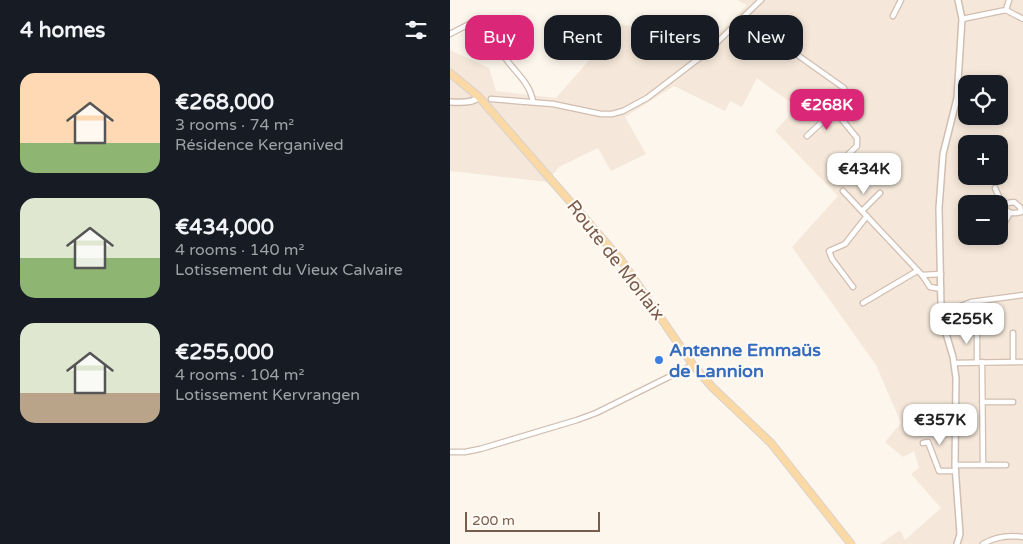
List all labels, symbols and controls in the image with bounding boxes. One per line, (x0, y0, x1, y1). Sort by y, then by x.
chip: Buy (465, 15, 534, 60)
chip: Rent (544, 15, 621, 60)
chip: Filters (631, 15, 719, 60)
chip: New (729, 15, 803, 60)
icon: filters (402, 16, 430, 44)
text: 4 homes (20, 18, 105, 43)
map controls (958, 75, 1008, 245)
button: locate (958, 75, 1008, 125)
pin: €268K (792, 88, 862, 131)
text: €268,000 (175, 90, 274, 115)
icon: home (60, 93, 120, 153)
text: €268K (801, 95, 853, 115)
text: 3 rooms · 74 m² (175, 115, 294, 135)
text: Résidence Kerganived (175, 135, 344, 155)
button: + (958, 135, 1008, 185)
pin: €434K (829, 152, 899, 195)
text: €434K (838, 159, 890, 179)
button: − (958, 195, 1008, 245)
street label: Route de Morlaix (562, 196, 670, 324)
text: €434,000 (175, 215, 274, 240)
icon: home (60, 218, 120, 278)
text: 4 rooms · 140 m² (175, 240, 304, 260)
text: Lotissement du Vieux Calvaire (175, 260, 403, 280)
pin: €255K (932, 302, 1002, 345)
text: €255K (941, 309, 993, 329)
place label: Antenne Emmaüs de Lannion (669, 339, 821, 382)
text: €255,000 (175, 340, 274, 365)
icon: home (60, 343, 120, 403)
marker: Antenne Emmaüs de Lannion (653, 354, 665, 366)
text: 4 rooms · 104 m² (175, 365, 304, 385)
text: Lotissement Kervrangen (175, 385, 360, 405)
pin: €357K (905, 404, 975, 446)
text: €357K (914, 410, 966, 430)
scale bar (465, 509, 600, 532)
text: 200 m (472, 512, 515, 529)

